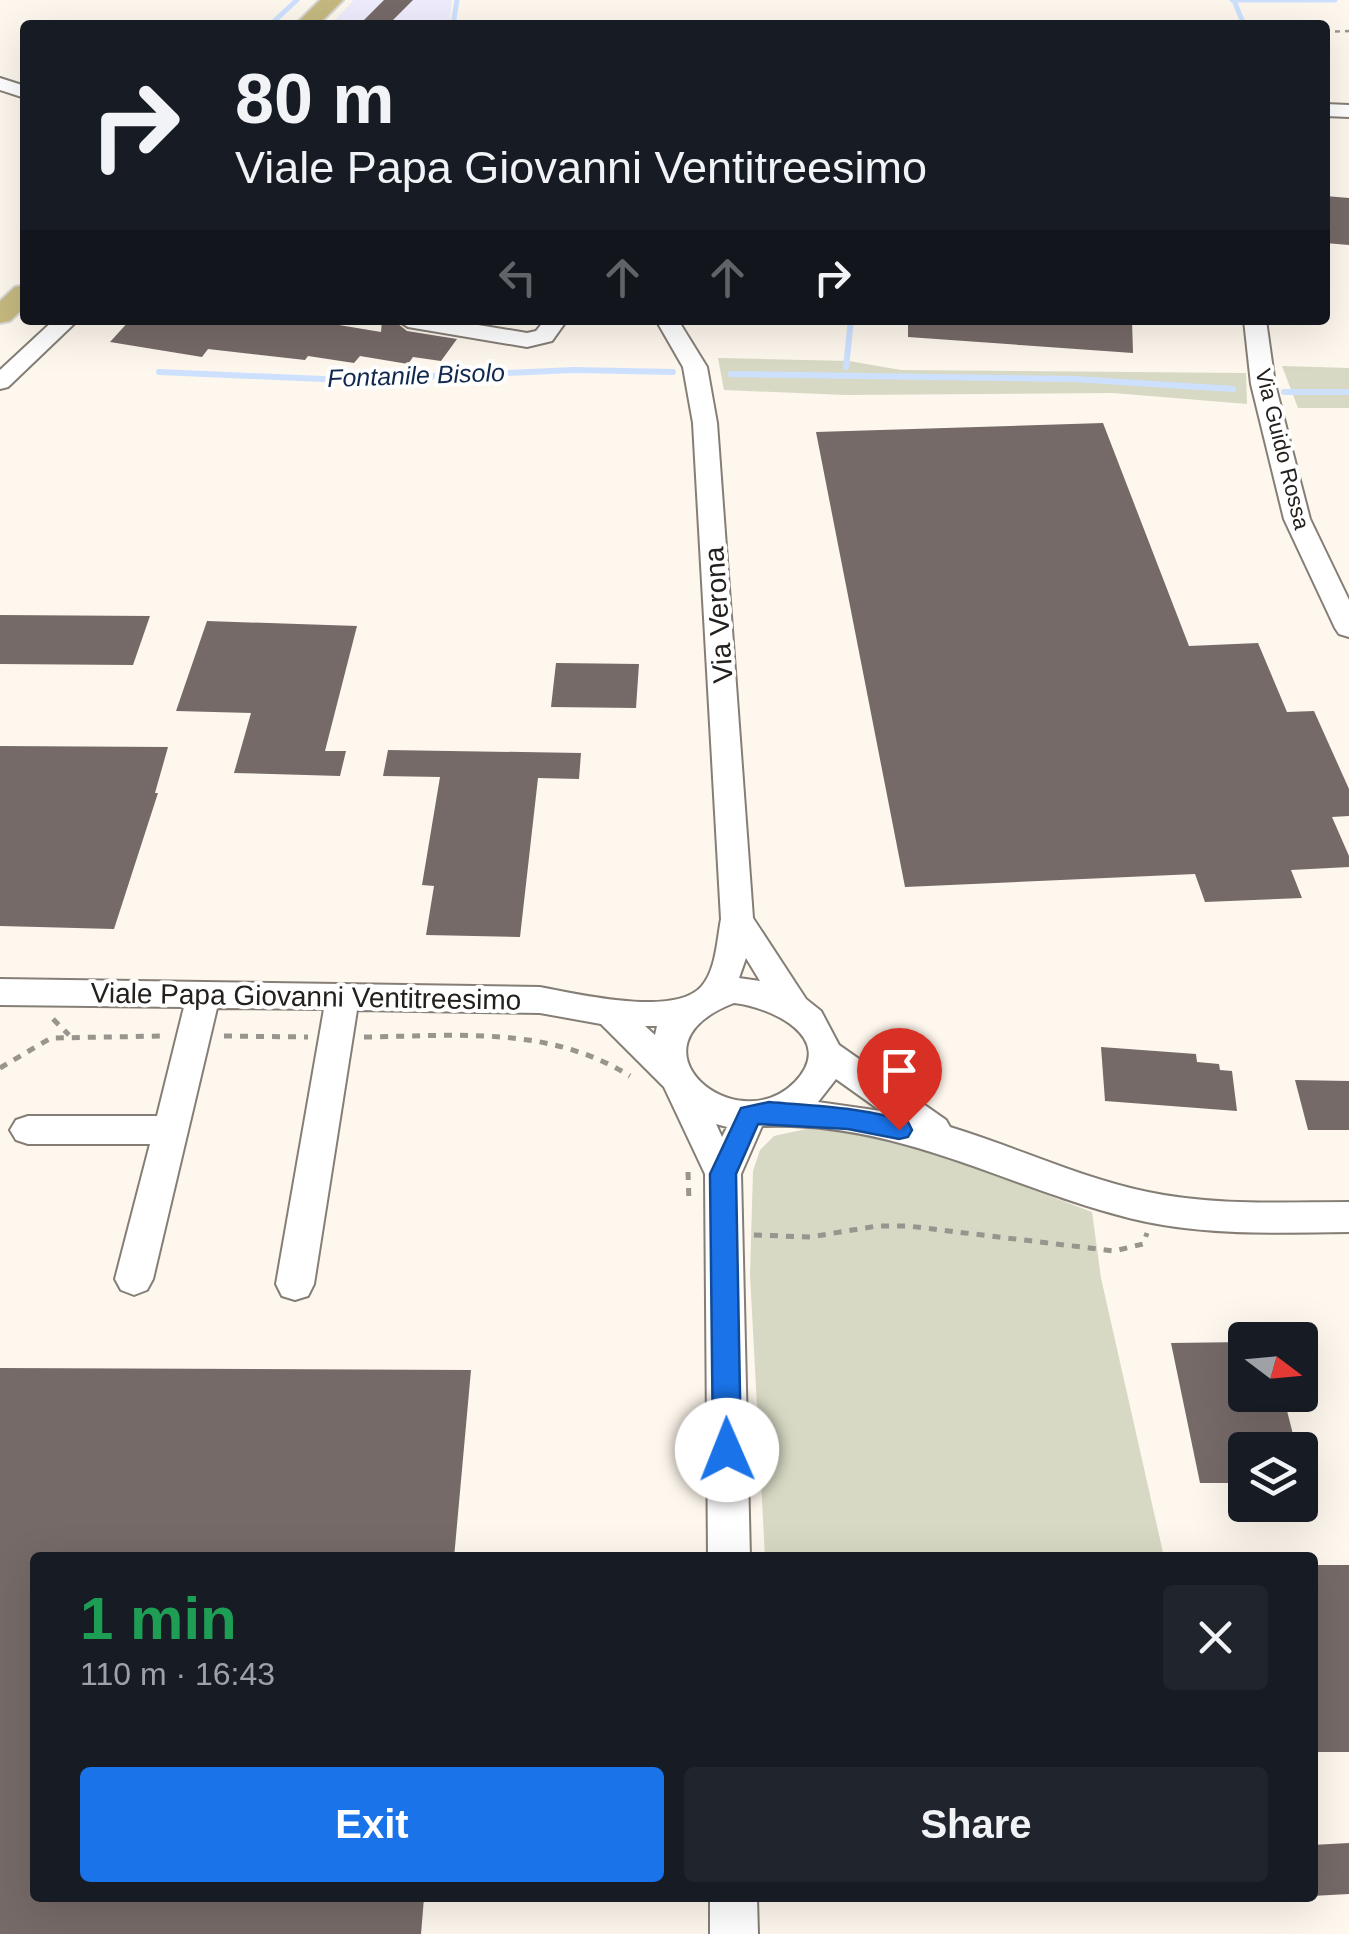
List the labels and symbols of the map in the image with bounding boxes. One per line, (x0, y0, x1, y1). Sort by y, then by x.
water label: Fontanile Bisolo (327, 358, 505, 392)
street label: Via Guido Rossa (1250, 366, 1315, 533)
street label: Via Verona (698, 545, 739, 684)
street label: Viale Papa Giovanni Ventitreesimo (90, 977, 522, 1016)
pin (857, 1028, 942, 1131)
north arrow (1228, 1322, 1318, 1412)
position arrow (675, 1398, 779, 1502)

